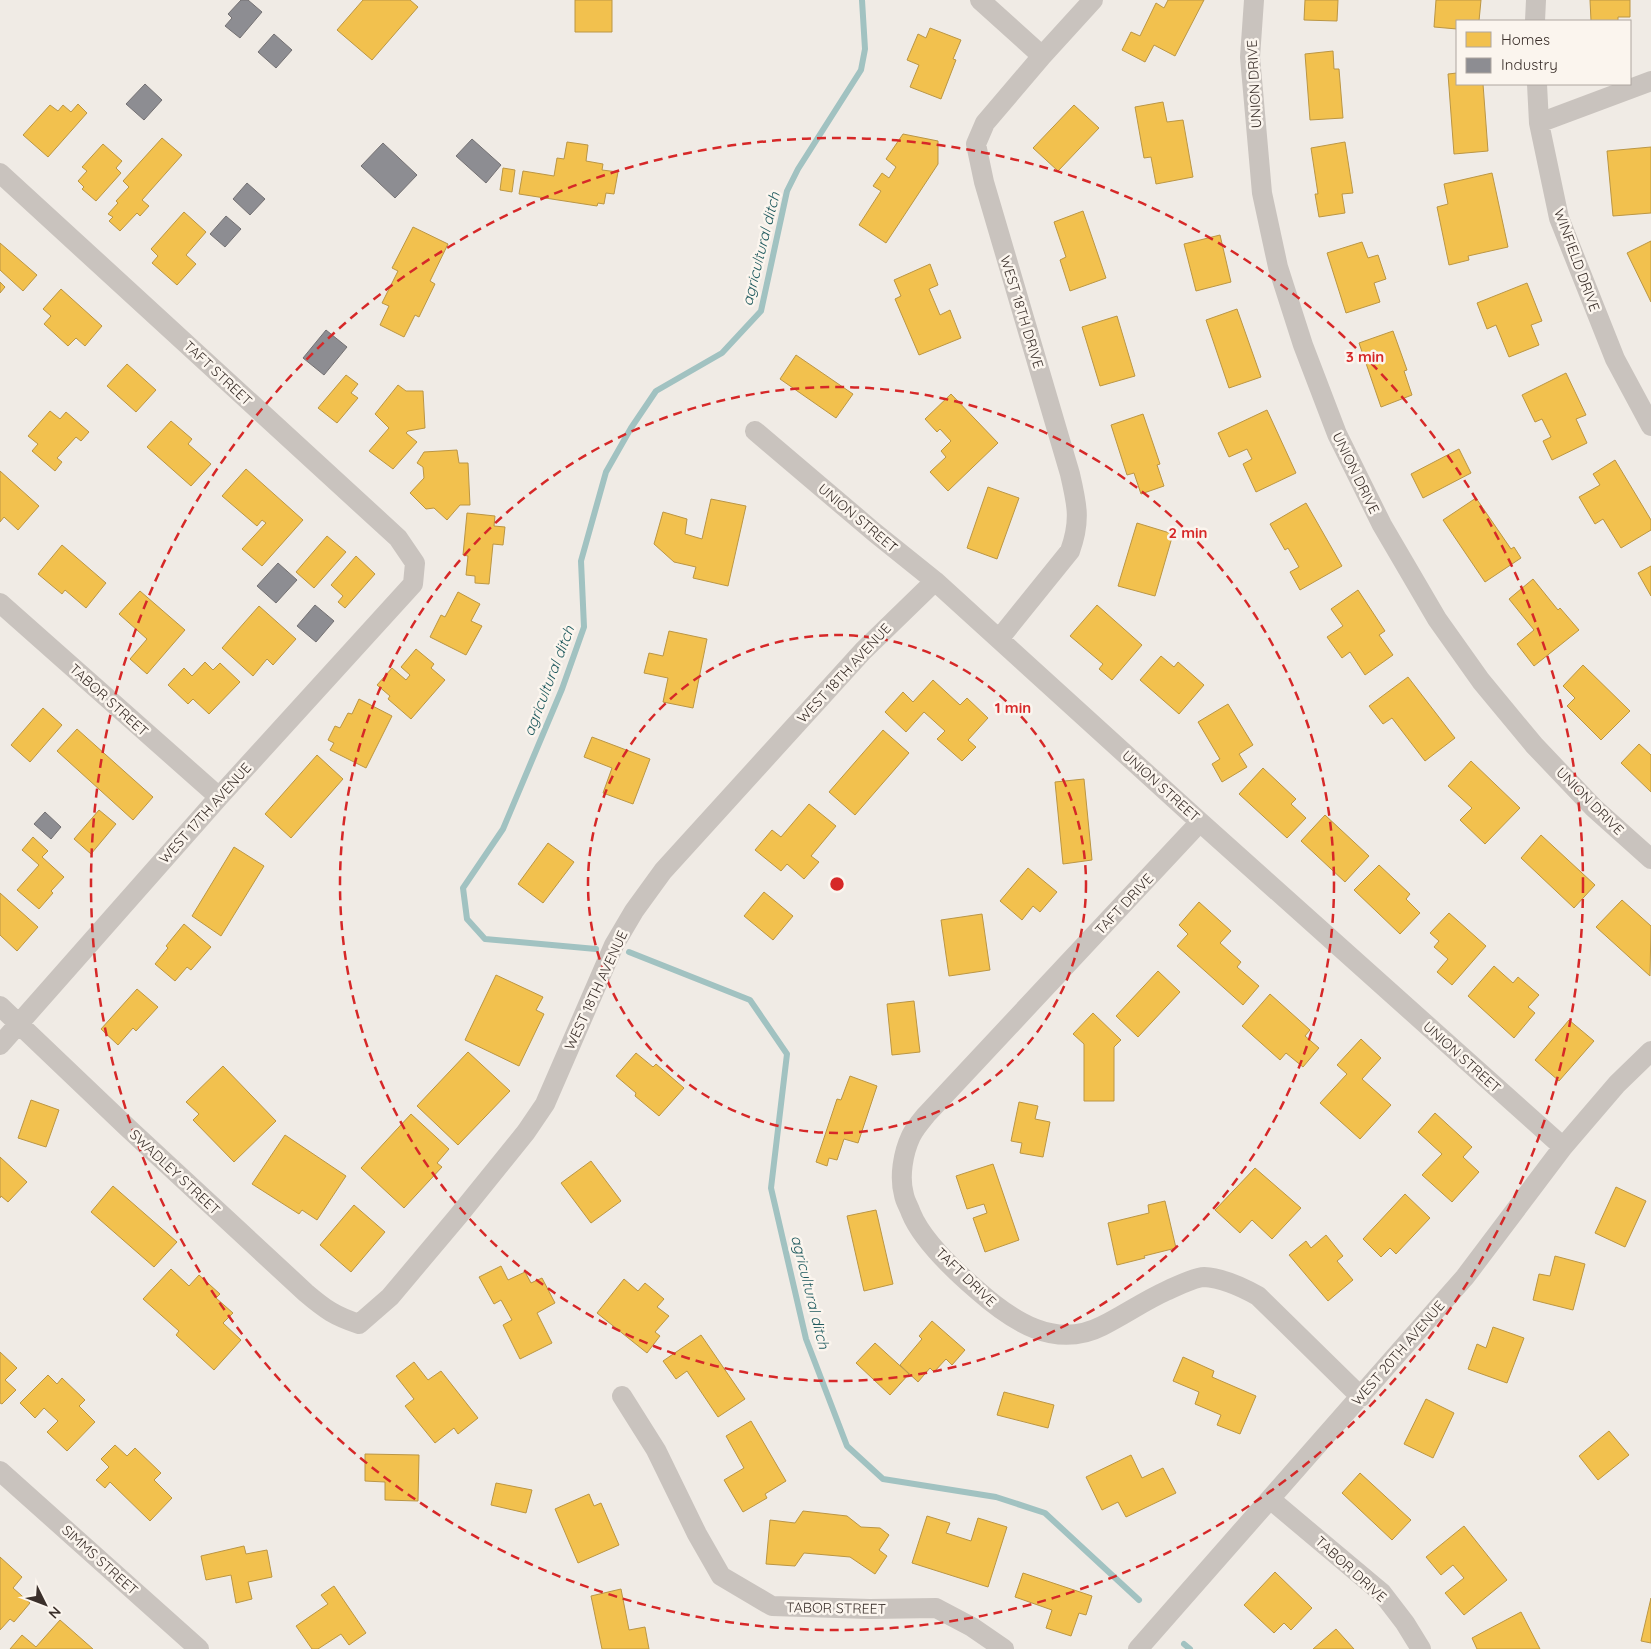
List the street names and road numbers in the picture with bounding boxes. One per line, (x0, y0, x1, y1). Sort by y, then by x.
street label: UNION DRIVE (1243, 39, 1265, 129)
street label: WINFIELD DRIVE (1550, 206, 1604, 314)
street label: WEST 18TH DRIVE (996, 253, 1048, 371)
street label: TAFT STREET (180, 337, 256, 409)
street label: UNION DRIVE (1328, 429, 1384, 517)
street label: UNION STREET (814, 479, 902, 557)
street label: WEST 18TH AVENUE (793, 619, 895, 727)
street label: TABOR STREET (66, 660, 152, 740)
street label: UNION STREET (1118, 746, 1204, 826)
street label: WEST 17TH AVENUE (155, 759, 255, 867)
street label: UNION DRIVE (1552, 763, 1628, 839)
street label: TAFT DRIVE (1091, 870, 1157, 938)
street label: WEST 18TH AVENUE (560, 927, 632, 1053)
street label: UNION STREET (1419, 1017, 1505, 1097)
street label: SWADLEY STREET (126, 1125, 224, 1219)
street label: TAFT DRIVE (932, 1244, 1000, 1310)
street label: WEST 20TH AVENUE (1348, 1297, 1448, 1409)
street label: SIMMS STREET (58, 1521, 142, 1599)
street label: TABOR DRIVE (1312, 1532, 1391, 1606)
street label: TABOR STREET (786, 1598, 886, 1618)

